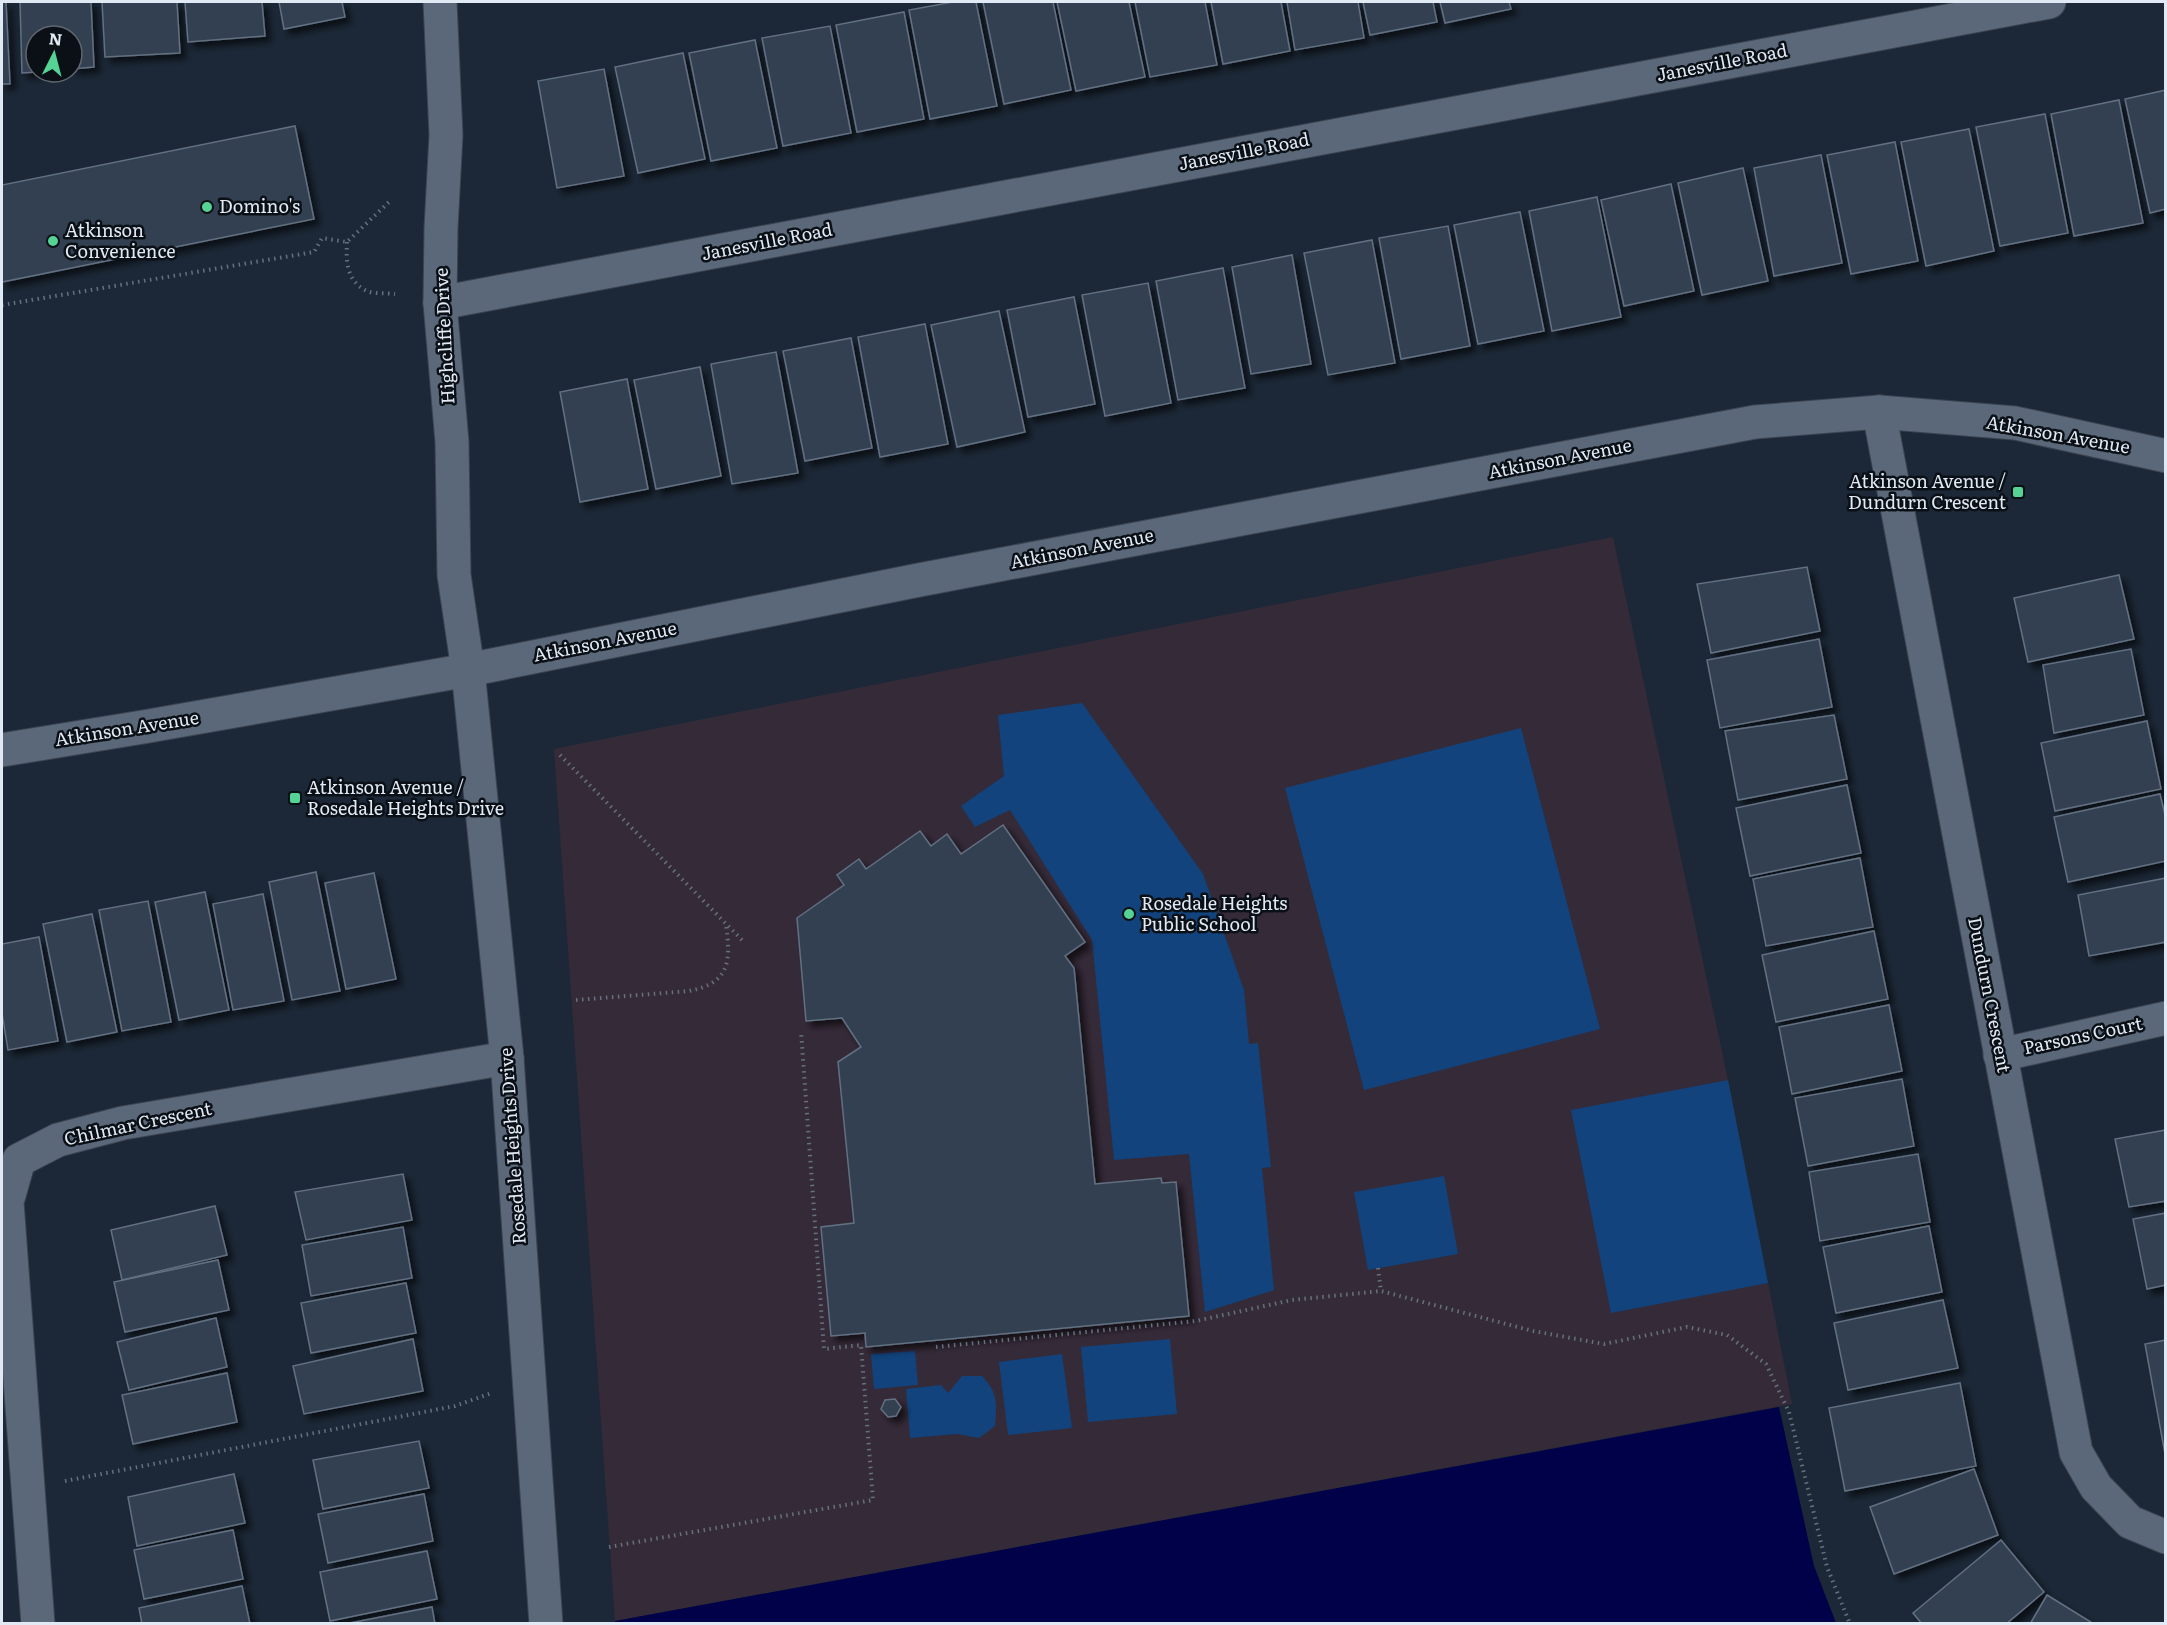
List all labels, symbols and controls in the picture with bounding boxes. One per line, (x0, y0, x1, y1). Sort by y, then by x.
north arrow (24, 24, 84, 84)
text: N (48, 25, 64, 51)
street label: Janesville Road (1654, 36, 1789, 87)
street label: Janesville Road (1176, 125, 1311, 176)
place label: Domino's (219, 192, 300, 219)
marker: Domino's (200, 200, 214, 214)
street label: Janesville Road (699, 215, 834, 266)
place label: Atkinson Convenience (65, 216, 176, 264)
marker: Atkinson Convenience (46, 234, 60, 248)
street label: Highcliffe Drive (426, 267, 461, 405)
street label: Atkinson Avenue (1984, 408, 2132, 459)
street label: Atkinson Avenue (1486, 430, 1634, 485)
place label: Atkinson Avenue / Dundurn Crescent (1848, 467, 2007, 515)
marker: Atkinson Avenue / Dundurn Crescent (2011, 485, 2025, 499)
street label: Atkinson Avenue (1008, 520, 1156, 575)
street label: Atkinson Avenue (531, 613, 679, 668)
street label: Atkinson Avenue (53, 703, 201, 752)
place label: Atkinson Avenue / Rosedale Heights Drive (307, 773, 504, 821)
marker: Atkinson Avenue / Rosedale Heights Drive (288, 791, 302, 805)
place label: Rosedale Heights Public School (1141, 889, 1287, 937)
marker: Rosedale Heights Public School (1122, 907, 1136, 921)
street label: Dundurn Crescent (1962, 915, 2019, 1076)
street label: Parsons Court (2021, 1009, 2145, 1060)
street label: Rosedale Heights Drive (491, 1047, 532, 1245)
street label: Chilmar Crescent (61, 1094, 215, 1151)

